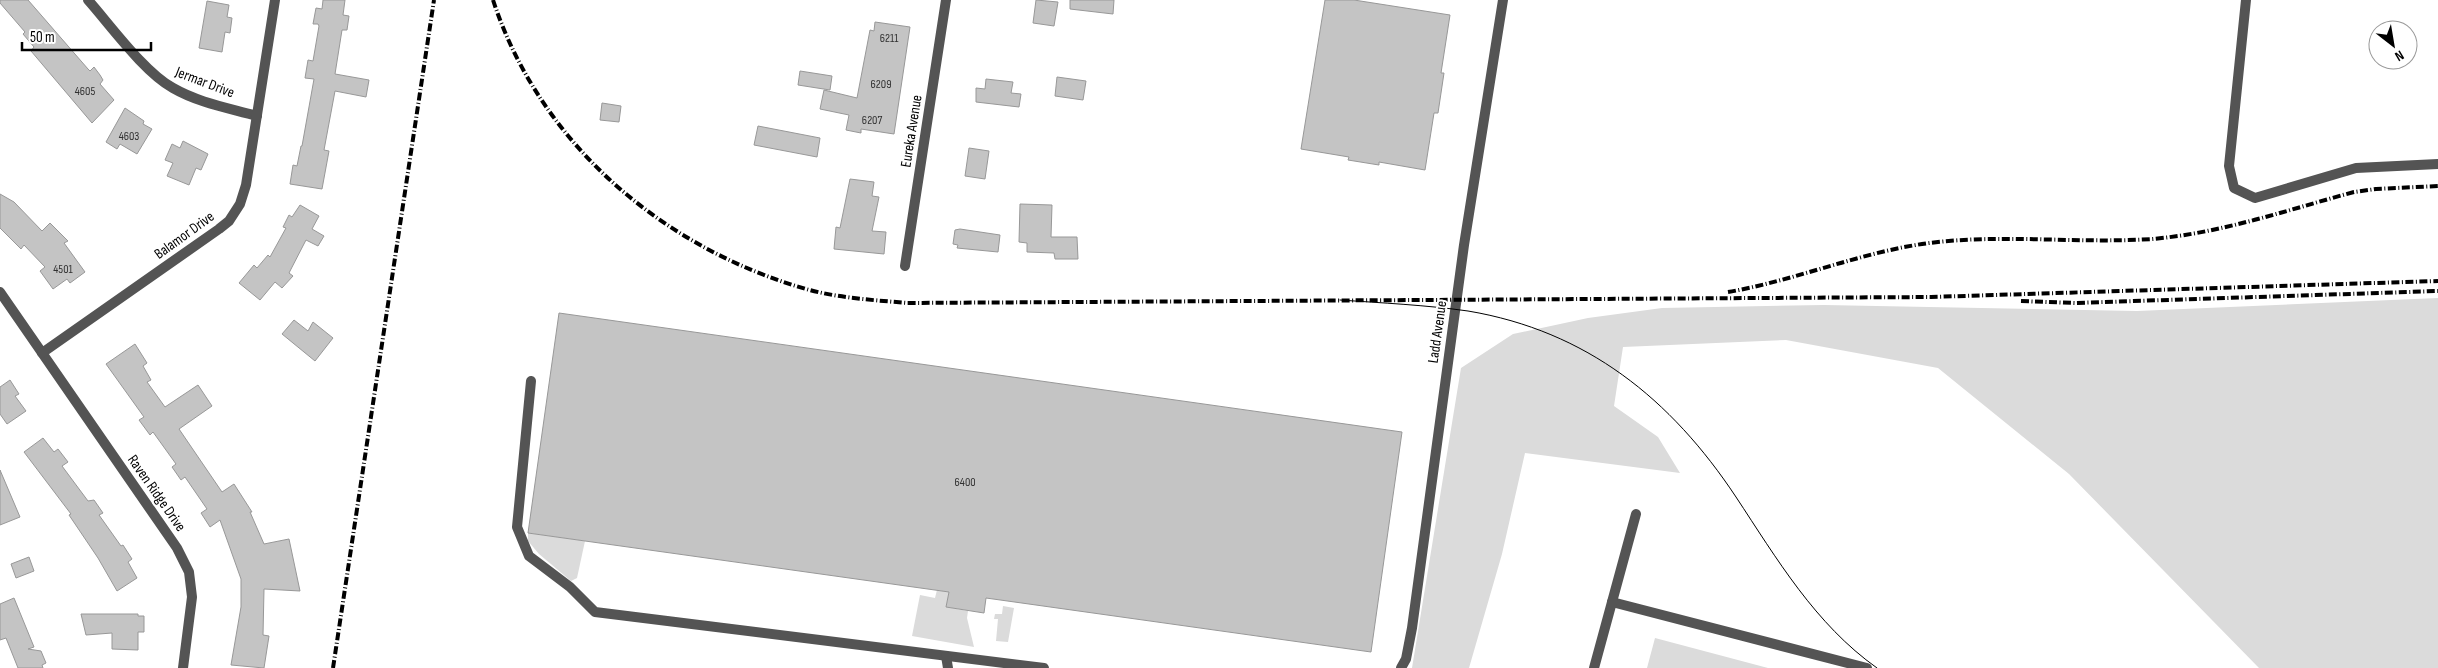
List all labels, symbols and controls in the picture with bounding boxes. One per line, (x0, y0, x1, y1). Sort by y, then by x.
scale bar (22, 20, 151, 52)
north arrow (2368, 20, 2418, 70)
text: 50 m (30, 28, 55, 47)
house number: 6211 (880, 31, 899, 46)
text: N (2392, 47, 2407, 65)
street label: Jermar Drive (172, 62, 237, 102)
house number: 6209 (871, 77, 891, 92)
house number: 4605 (75, 84, 95, 99)
street label: Eureka Avenue (896, 93, 927, 169)
house number: 6207 (862, 113, 882, 128)
house number: 4603 (119, 129, 139, 144)
street label: Balamor Drive (150, 207, 218, 264)
house number: 4501 (53, 262, 74, 277)
street label: Ladd Avenue (1424, 300, 1451, 365)
street label: Raven Ridge Drive (123, 451, 190, 535)
house number: 6400 (954, 475, 976, 490)

